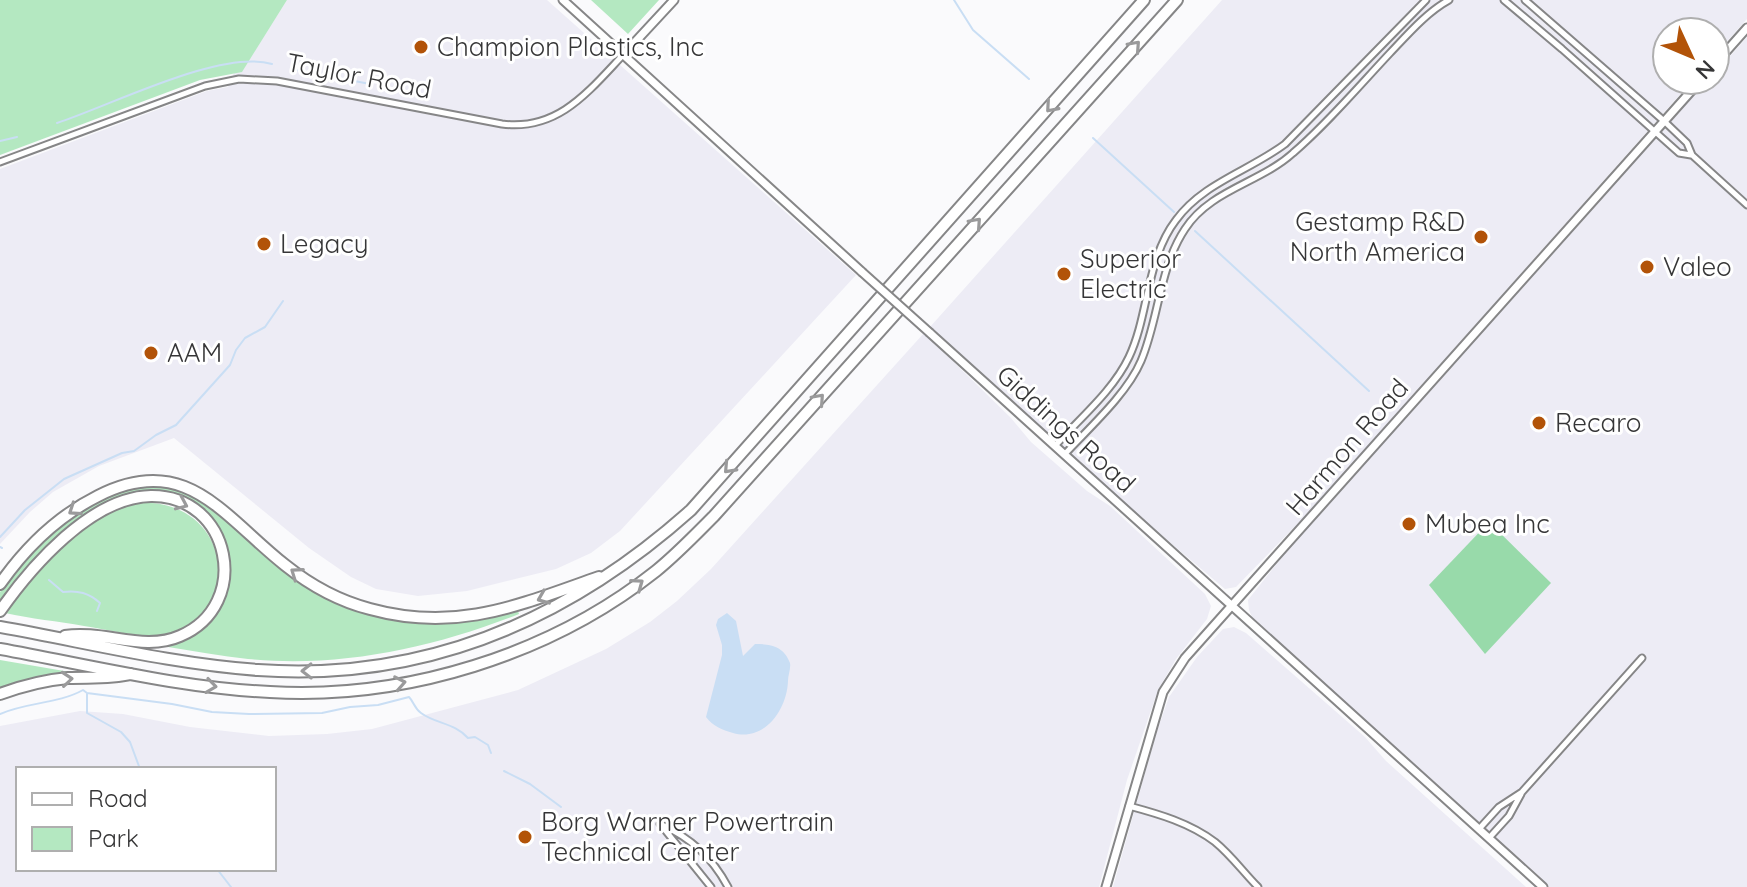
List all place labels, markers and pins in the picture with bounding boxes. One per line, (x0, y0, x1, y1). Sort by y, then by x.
place label: Champion Plastics, Inc (437, 30, 704, 63)
marker: Champion Plastics, Inc (412, 38, 430, 56)
place label: Gestamp R&D North America (1290, 205, 1465, 268)
place label: Legacy (280, 227, 368, 260)
marker: Gestamp R&D North America (1472, 228, 1490, 246)
marker: Legacy (255, 235, 273, 253)
place label: Superior Electric (1080, 242, 1181, 305)
place label: Valeo (1663, 250, 1732, 283)
marker: Valeo (1638, 258, 1656, 276)
marker: Superior Electric (1055, 265, 1073, 283)
place label: AAM (167, 336, 222, 369)
marker: AAM (142, 344, 160, 362)
place label: Recaro (1555, 406, 1641, 439)
marker: Recaro (1530, 414, 1548, 432)
place label: Mubea Inc (1425, 507, 1550, 540)
marker: Mubea Inc (1400, 515, 1418, 533)
place label: Borg Warner Powertrain Technical Center (541, 805, 834, 868)
marker: Borg Warner Powertrain Technical Center (516, 828, 534, 846)

